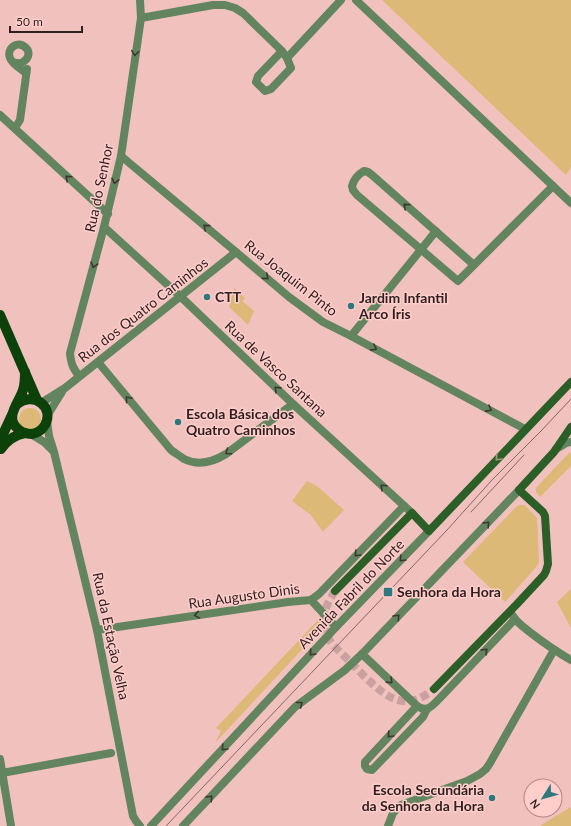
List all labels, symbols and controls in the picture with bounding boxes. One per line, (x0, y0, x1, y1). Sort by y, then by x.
scale bar (10, 8, 82, 34)
text: 50 m (16, 14, 43, 29)
one-way arrow (131, 50, 140, 56)
street label: Rua do Senhor (81, 142, 116, 234)
one-way arrow (66, 176, 73, 183)
one-way arrow (112, 178, 120, 184)
one-way arrow (404, 203, 411, 210)
one-way arrow (204, 225, 211, 232)
street label: Rua Joaquim Pinto (241, 236, 341, 319)
street label: Rua dos Quatro Caminhos (74, 254, 211, 366)
one-way arrow (90, 261, 99, 268)
one-way arrow (262, 273, 269, 280)
place label: CTT (215, 288, 242, 305)
place label: Jardim Infantil Arco Íris (358, 289, 448, 322)
marker: CTT (202, 292, 212, 302)
marker: Jardim Infantil Arco Íris (346, 301, 356, 311)
street label: Rua de Vasco Santana (222, 317, 331, 420)
one-way arrow (370, 344, 378, 351)
one-way arrow (275, 387, 282, 394)
one-way arrow (126, 396, 133, 403)
place label: Escola Básica dos Quatro Caminhos (186, 405, 295, 438)
one-way arrow (485, 405, 492, 412)
marker: Escola Básica dos Quatro Caminhos (173, 417, 183, 427)
one-way arrow (226, 447, 233, 454)
one-way arrow (496, 453, 503, 461)
one-way arrow (380, 484, 388, 492)
one-way arrow (482, 521, 489, 529)
street label: Avenida Fabril do Norte (294, 536, 407, 652)
one-way arrow (354, 549, 362, 557)
one-way arrow (399, 554, 407, 562)
street label: Rua da Estação Velha (90, 571, 133, 701)
street label: Rua Augusto Dinis (187, 579, 301, 612)
place label: Senhora da Hora (397, 583, 501, 600)
marker: Senhora da Hora (382, 586, 394, 598)
one-way arrow (194, 610, 200, 619)
one-way arrow (392, 614, 399, 622)
one-way arrow (309, 648, 317, 656)
one-way arrow (480, 648, 488, 656)
one-way arrow (385, 676, 393, 684)
one-way arrow (296, 702, 303, 709)
one-way arrow (387, 730, 395, 738)
one-way arrow (221, 743, 228, 751)
north arrow (523, 778, 563, 818)
place label: Escola Secundária da Senhora da Hora (362, 781, 484, 814)
marker: Escola Secundária da Senhora da Hora (487, 793, 497, 803)
one-way arrow (205, 795, 213, 803)
text: N (527, 797, 542, 812)

